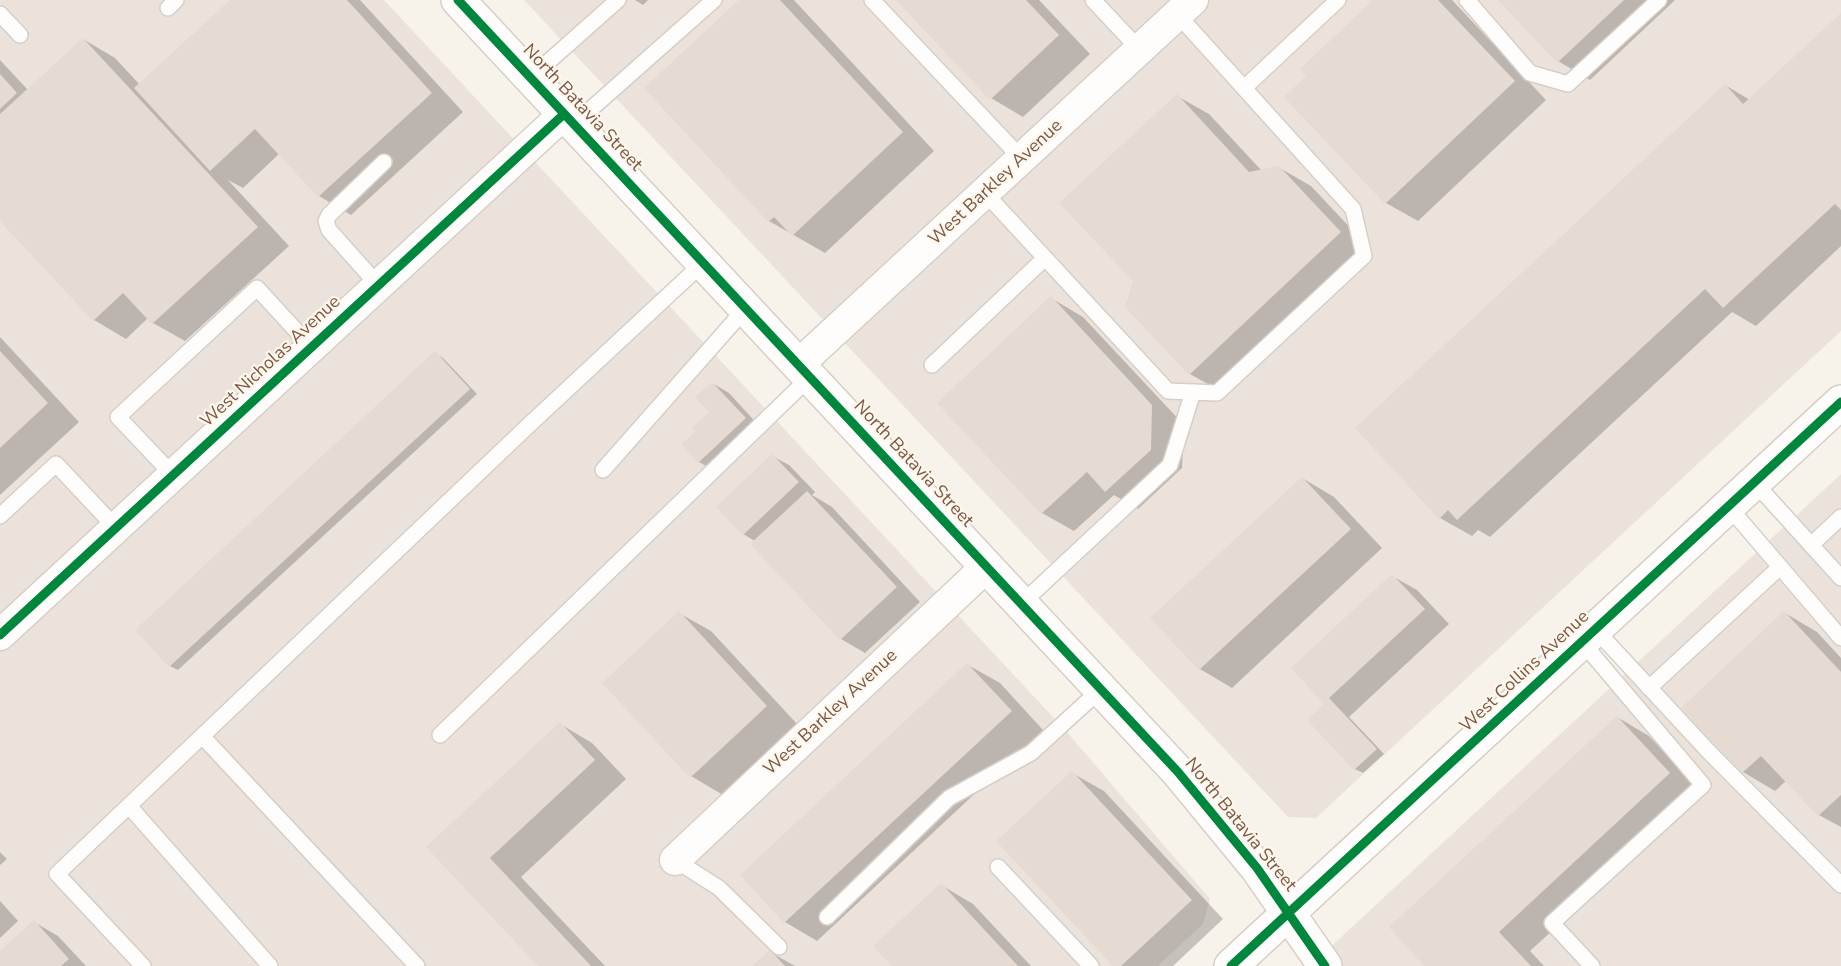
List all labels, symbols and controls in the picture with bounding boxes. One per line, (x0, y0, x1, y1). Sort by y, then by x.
street label: North Batavia Street (518, 40, 646, 176)
street label: West Barkley Avenue (925, 115, 1067, 251)
street label: West Nicholas Avenue (197, 292, 345, 432)
street label: North Batavia Street (849, 396, 977, 532)
street label: West Collins Avenue (1456, 606, 1594, 738)
street label: West Barkley Avenue (760, 645, 902, 781)
street label: North Batavia Street (1180, 754, 1300, 896)

